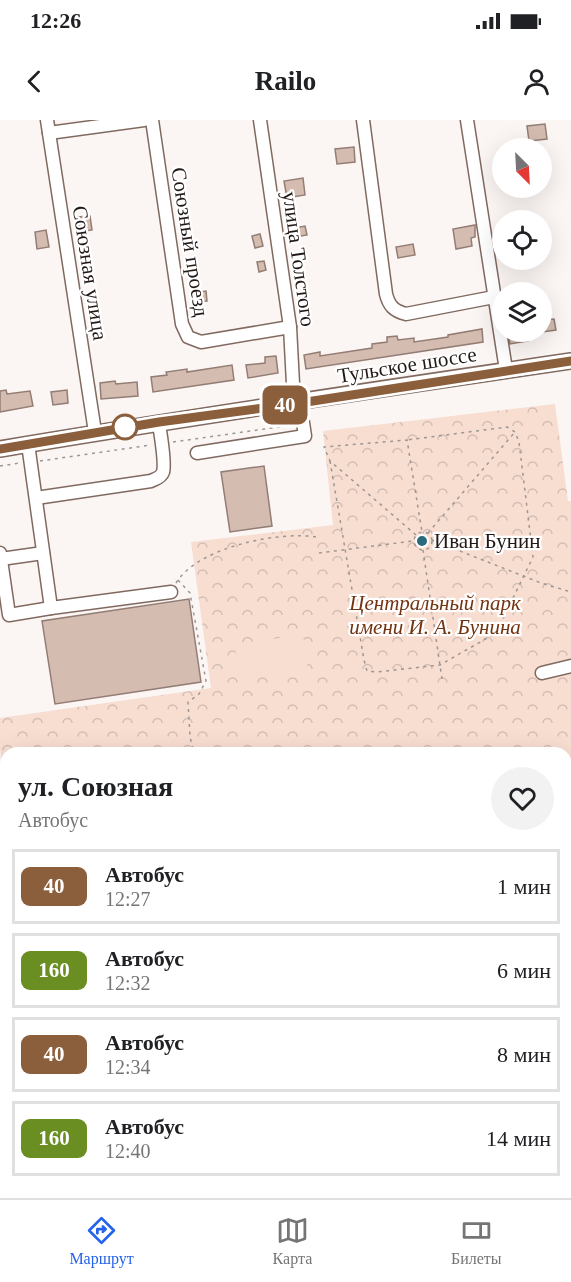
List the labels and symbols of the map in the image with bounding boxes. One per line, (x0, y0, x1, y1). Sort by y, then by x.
north arrow (492, 138, 552, 198)
street label: Союзный проезд (166, 166, 214, 319)
street label: улица Толстого (278, 190, 320, 328)
street label: Союзная улица (68, 204, 113, 343)
street label: Тульское шоссе (336, 342, 478, 388)
line badge: 40 (258, 386, 312, 424)
unlabelled marker (112, 414, 138, 440)
place label: Иван Бунин (434, 529, 540, 553)
marker: Иван Бунин (415, 534, 429, 548)
park label: Центральный парк имени И. А. Бунина (348, 591, 521, 639)

